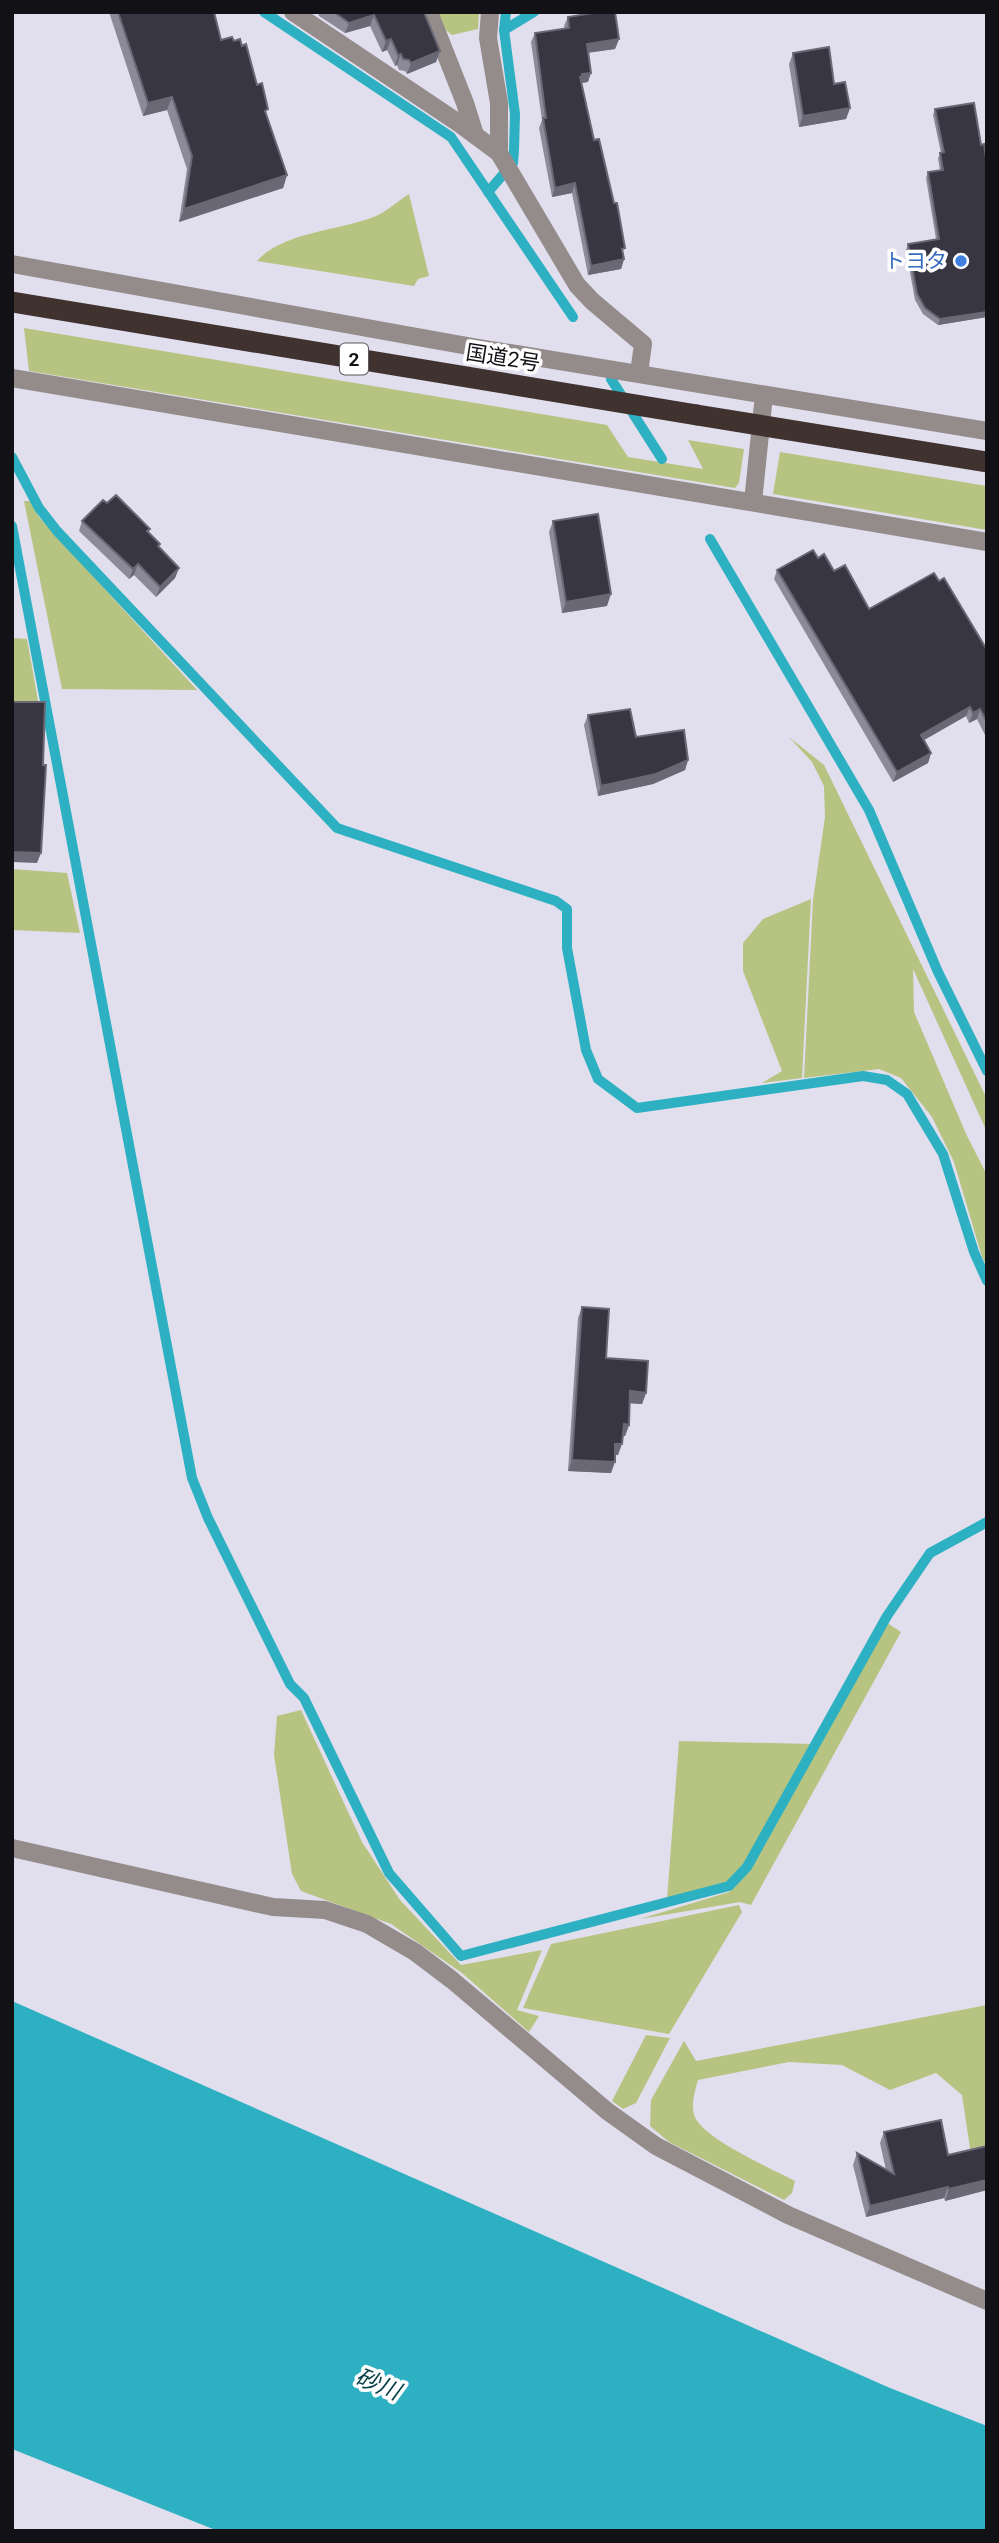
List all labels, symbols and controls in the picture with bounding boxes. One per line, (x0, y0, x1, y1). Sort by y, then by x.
place label: トヨタ (884, 249, 947, 273)
marker: トヨタ (953, 253, 969, 269)
street label: 国道2号 (464, 340, 542, 376)
road number: 2 (340, 344, 368, 374)
water label: 砂川 (351, 2363, 407, 2407)

